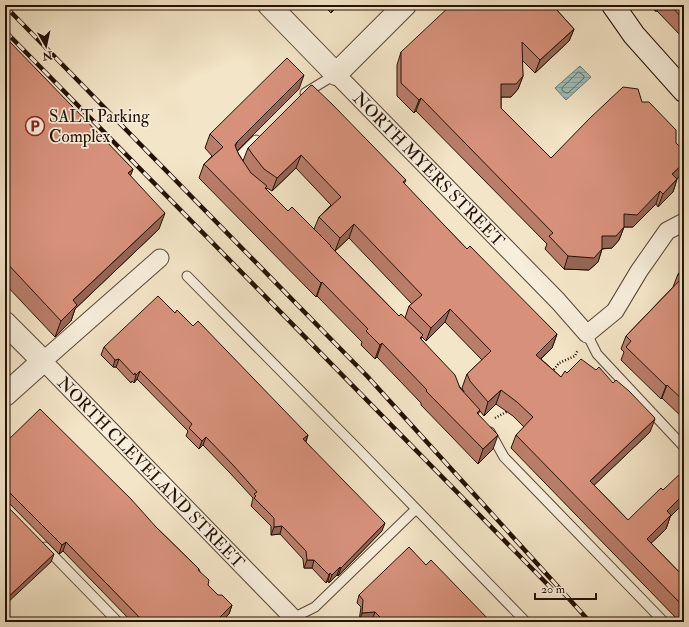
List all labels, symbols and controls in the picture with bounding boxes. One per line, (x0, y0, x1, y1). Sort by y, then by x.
north arrow (26, 26, 66, 66)
text: N (40, 48, 54, 63)
street label: NORTH MYERS STREET (348, 88, 509, 251)
place label: SALT Parking Complex (49, 106, 150, 148)
parking icon: SALT Parking Complex (24, 115, 46, 137)
street label: NORTH CLEVELAND STREET (53, 372, 249, 573)
scale bar (535, 575, 596, 601)
text: 20 m (541, 582, 566, 597)

